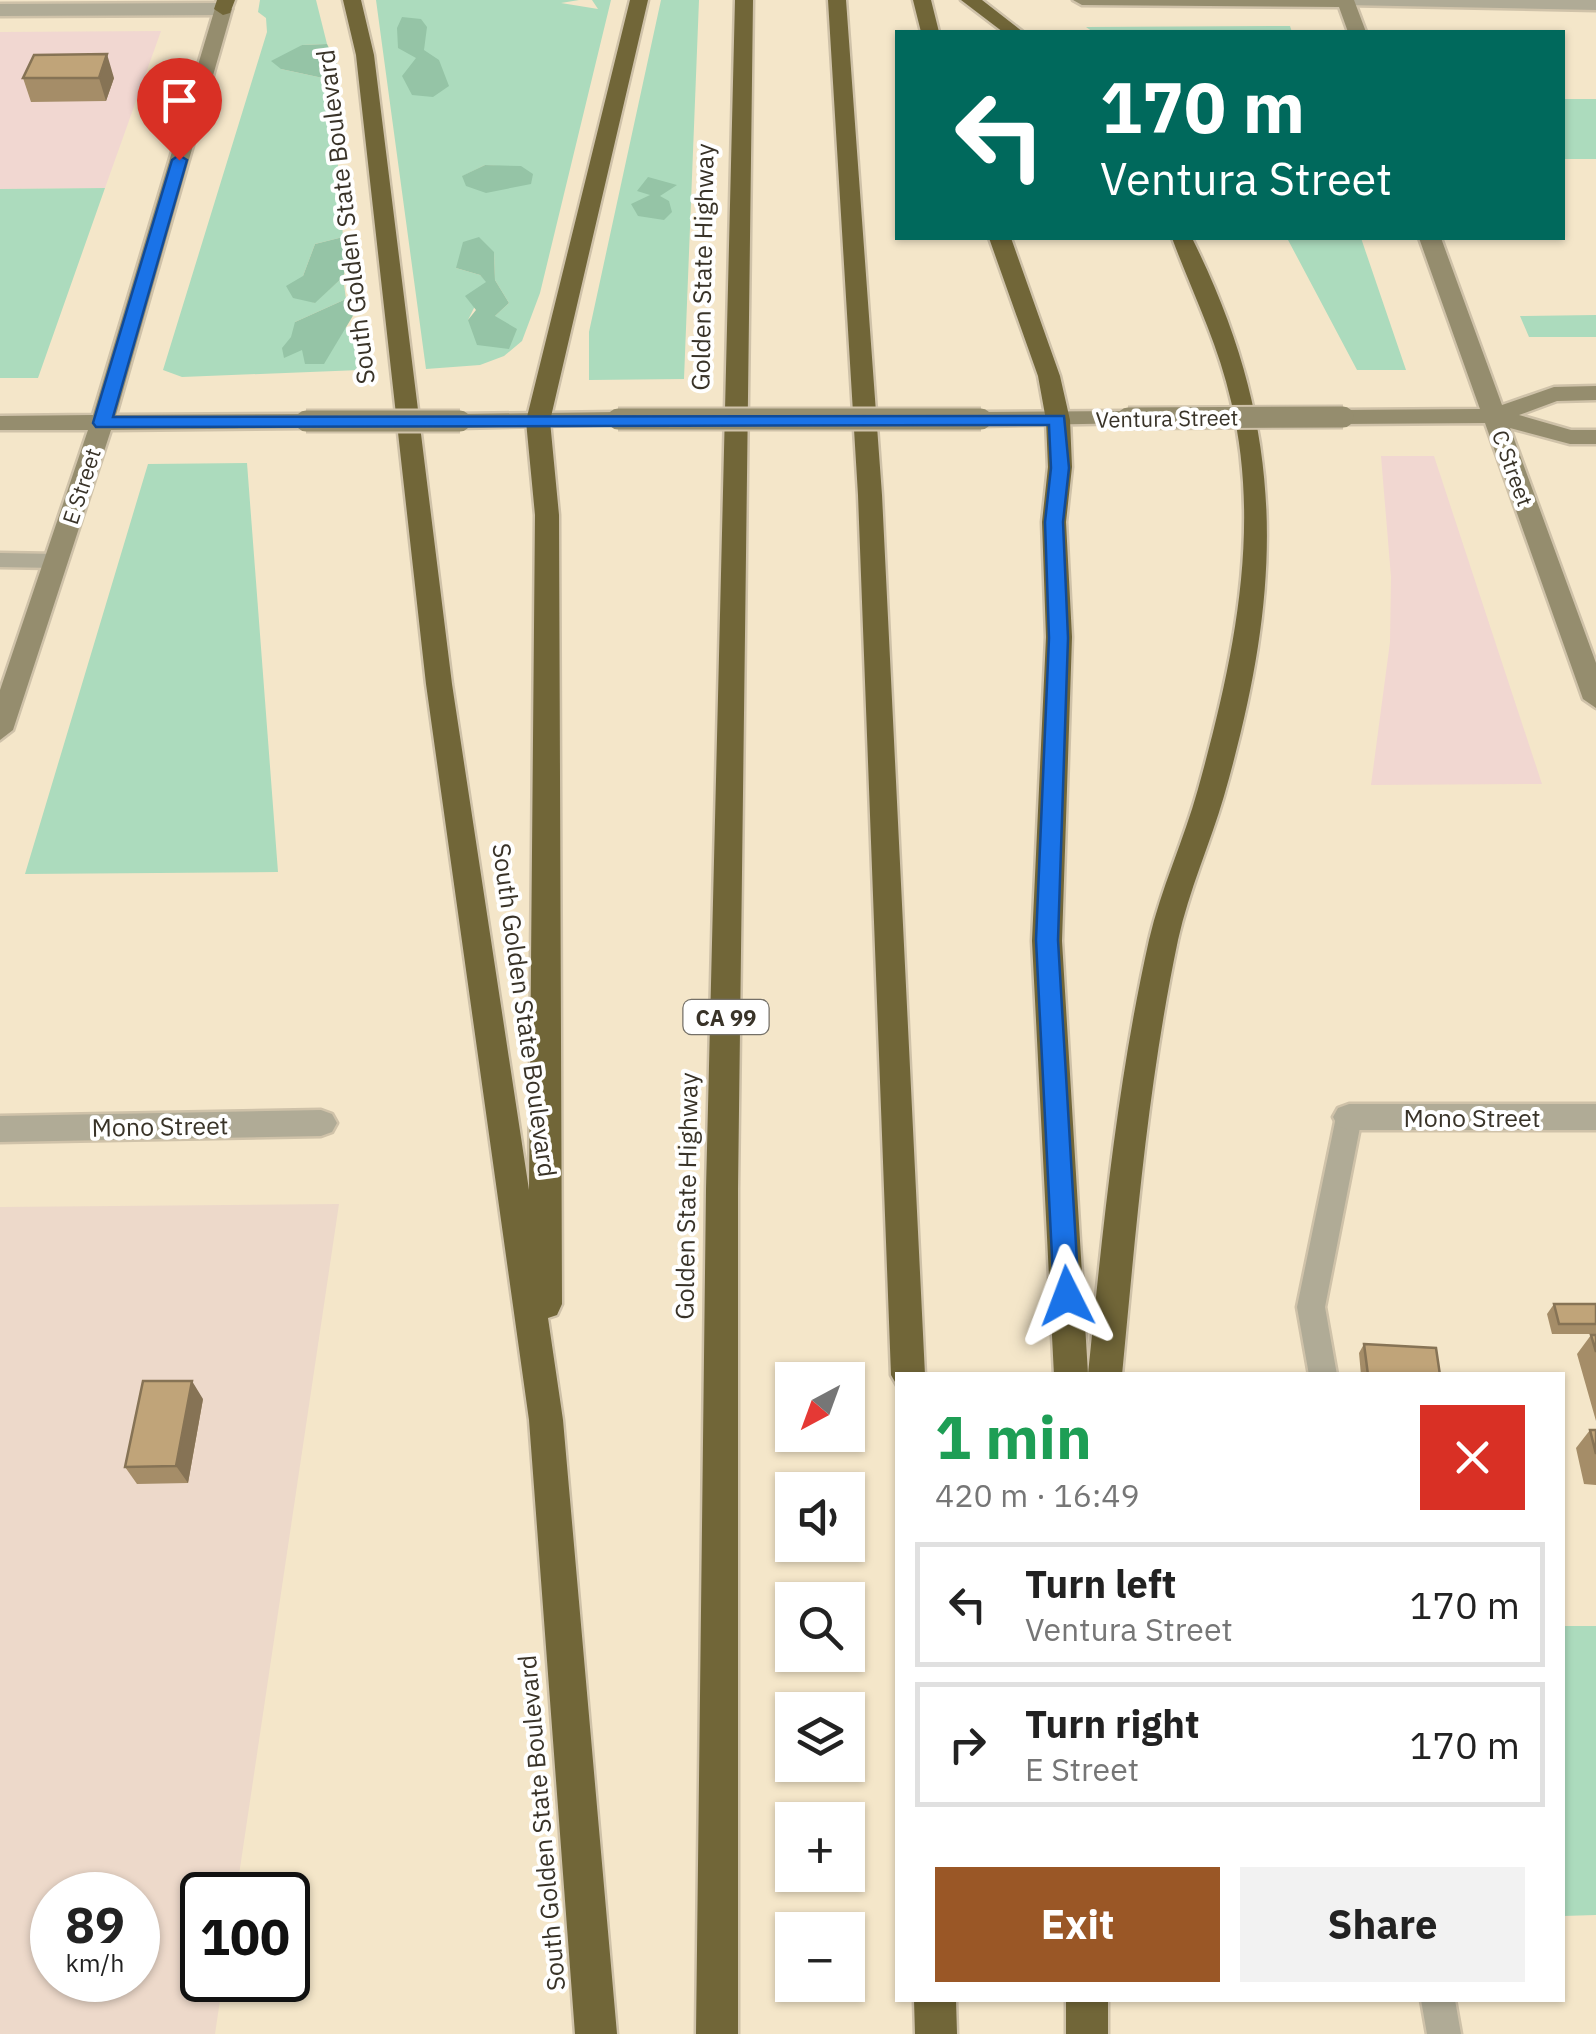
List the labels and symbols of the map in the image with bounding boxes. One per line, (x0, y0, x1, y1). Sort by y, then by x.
street label: South Golden State Boulevard (308, 48, 382, 386)
pin (137, 58, 222, 161)
street label: Golden State Highway (683, 143, 721, 391)
street label: Ventura Street (1095, 402, 1239, 434)
street label: C Street (1486, 426, 1540, 510)
street label: E Street (55, 444, 107, 528)
street label: South Golden State Boulevard (485, 841, 565, 1179)
road number: CA 99 (684, 1000, 768, 1034)
street label: Golden State Highway (667, 1072, 705, 1320)
street label: Mono Street (1404, 1101, 1540, 1134)
street label: Mono Street (91, 1108, 229, 1144)
position arrow (1015, 1244, 1119, 1348)
north arrow (775, 1362, 865, 1452)
street label: South Golden State Boulevard (510, 1654, 572, 1992)
speed limit sign: 100 (180, 1872, 310, 2002)

